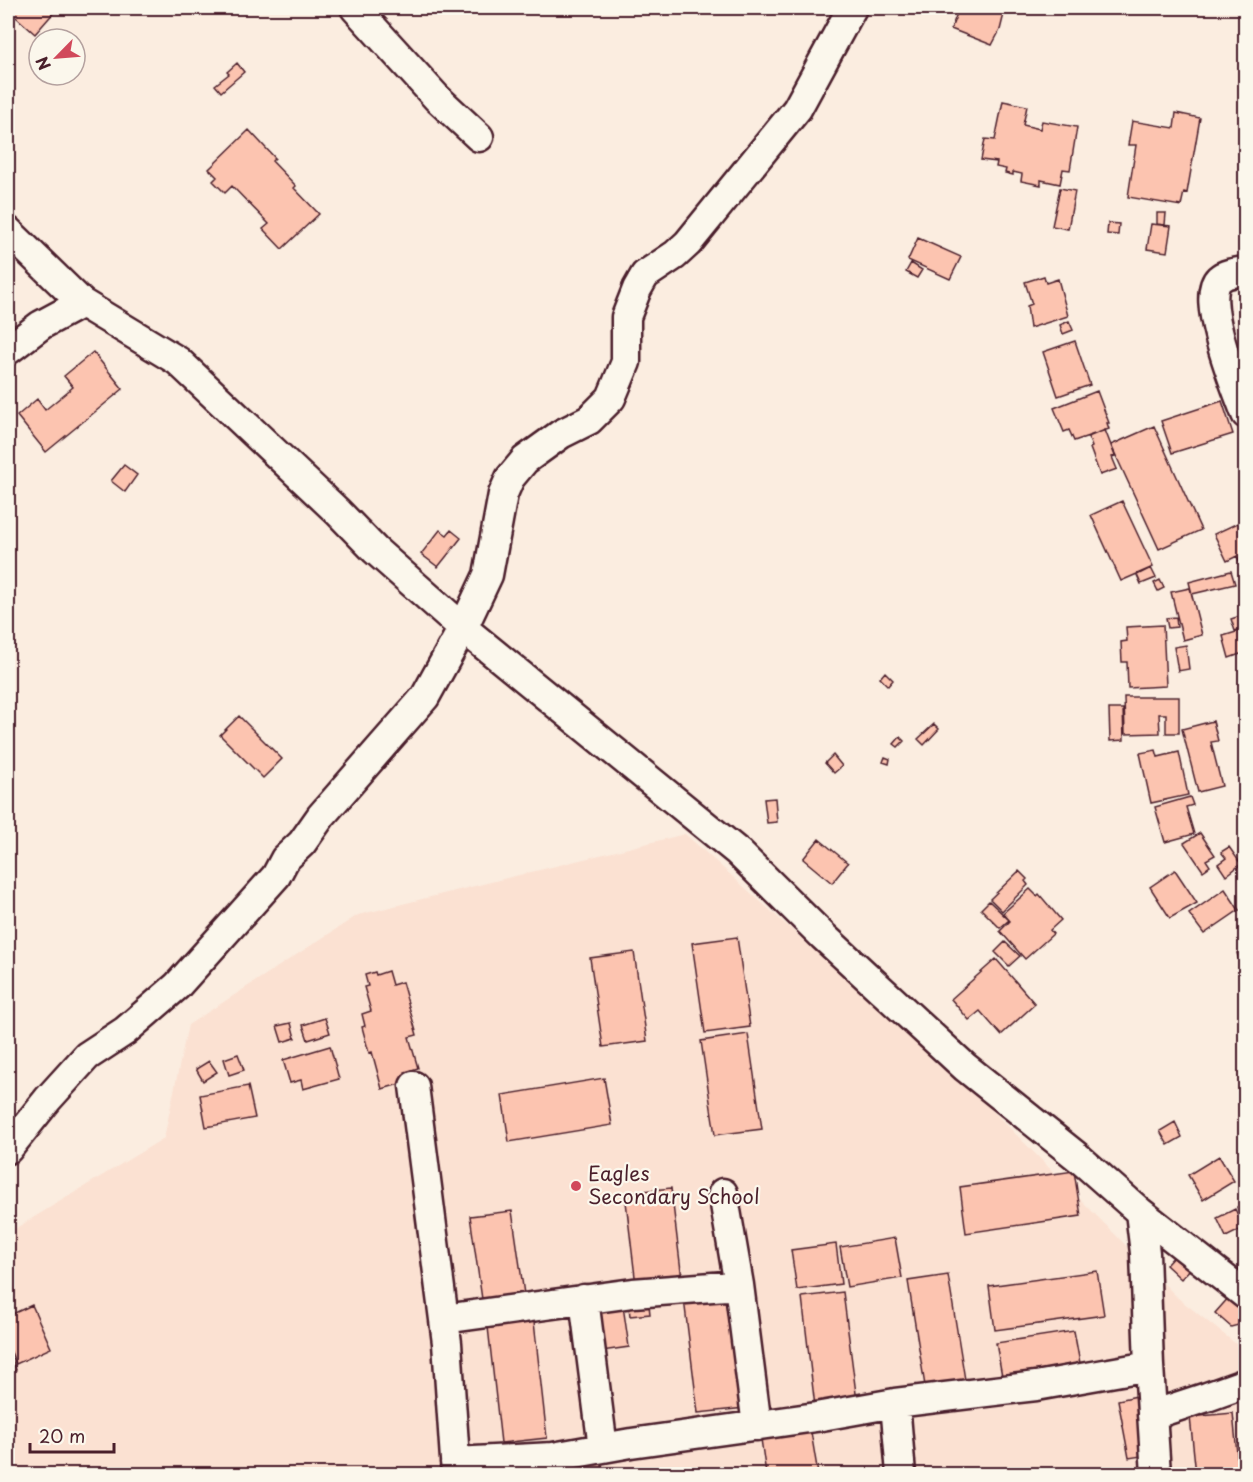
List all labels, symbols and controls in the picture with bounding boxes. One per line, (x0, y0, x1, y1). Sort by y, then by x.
north arrow (27, 27, 87, 87)
text: N (29, 53, 56, 75)
place label: Eagles Secondary School (588, 1158, 760, 1211)
marker: Eagles Secondary School (569, 1179, 583, 1193)
scale bar (30, 1416, 114, 1454)
text: 20 m (39, 1422, 85, 1449)

